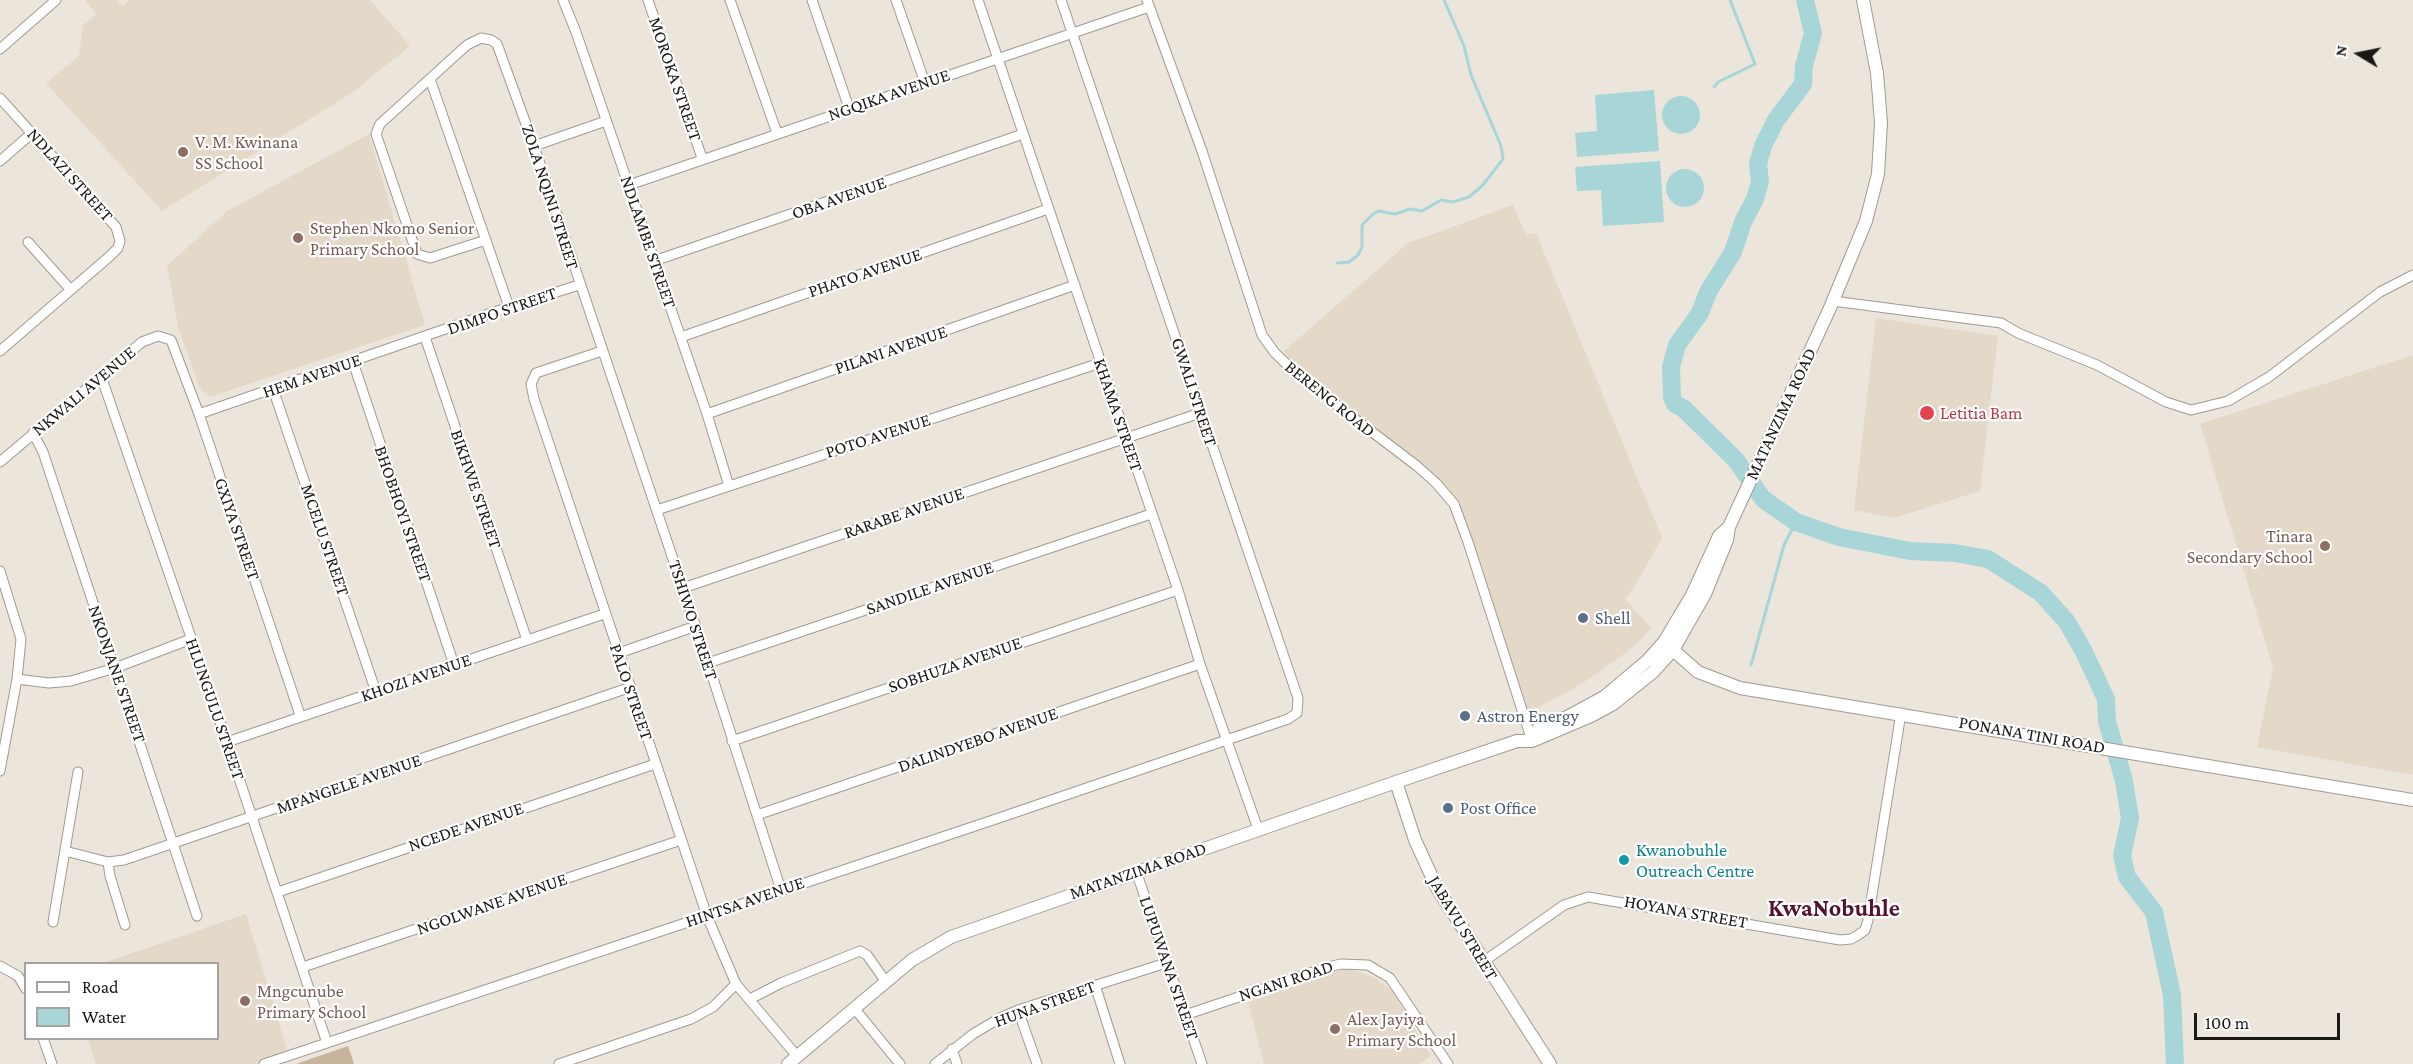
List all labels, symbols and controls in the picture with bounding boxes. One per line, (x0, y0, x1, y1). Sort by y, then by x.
street label: MOROKA STREET (644, 14, 706, 144)
north arrow (2329, 24, 2389, 84)
text: N (2331, 44, 2350, 58)
street label: NGQIKA AVENUE (825, 64, 953, 126)
street label: ZOLA NQINI STREET (516, 122, 584, 272)
street label: NDLAZI STREET (22, 124, 118, 226)
place label: V. M. Kwinana SS School (195, 131, 298, 174)
marker: V. M. Kwinana SS School (176, 145, 190, 159)
street label: OBA AVENUE (789, 172, 889, 224)
street label: NDLAMBE STREET (615, 173, 681, 311)
place label: Stephen Nkomo Senior Primary School (310, 217, 474, 260)
marker: Stephen Nkomo Senior Primary School (291, 231, 305, 245)
street label: PHATO AVENUE (805, 243, 925, 303)
street label: DIMPO STREET (444, 282, 560, 340)
street label: PILANI AVENUE (832, 321, 950, 379)
street label: GWALI STREET (1166, 335, 1222, 449)
street label: NKWALI AVENUE (28, 341, 140, 441)
street label: MATANZIMA ROAD (1741, 345, 1821, 483)
street label: HEM AVENUE (260, 349, 364, 403)
street label: KHAMA STREET (1089, 356, 1147, 474)
street label: BERENG ROAD (1280, 356, 1380, 442)
place label: Letitia Bam (1940, 402, 2023, 424)
marker: Letitia Bam (1918, 404, 1936, 422)
street label: POTO AVENUE (823, 409, 933, 463)
street label: BIKHWE STREET (446, 427, 506, 551)
street label: BHOBHOYI STREET (370, 443, 436, 585)
street label: GXIYA STREET (209, 475, 265, 583)
street label: MCELU STREET (296, 481, 354, 599)
street label: RARABE AVENUE (841, 482, 967, 544)
place label: Tinara Secondary School (2187, 525, 2313, 568)
marker: Tinara Secondary School (2318, 539, 2332, 553)
street label: SANDILE AVENUE (863, 556, 997, 620)
street label: TSHIWO STREET (663, 557, 723, 683)
street label: NKONJANE STREET (83, 602, 151, 746)
place label: Shell (1595, 607, 1630, 629)
marker: Shell (1576, 611, 1590, 625)
street label: SOBHUZA AVENUE (885, 632, 1025, 698)
street label: HLUNGULU STREET (181, 635, 249, 783)
street label: PALO STREET (604, 641, 658, 743)
street label: KHOZI AVENUE (358, 649, 474, 707)
street label: DALINDYEBO AVENUE (895, 702, 1061, 778)
place label: Astron Energy (1477, 705, 1579, 727)
marker: Astron Energy (1458, 709, 1472, 723)
street label: PONANA TINI ROAD (1957, 711, 2107, 759)
street label: MPANGELE AVENUE (274, 749, 424, 819)
street label: NCEDE AVENUE (405, 797, 527, 857)
place label: Post Office (1460, 797, 1536, 819)
marker: Post Office (1441, 801, 1455, 815)
street label: MATANZIMA ROAD (1067, 837, 1209, 905)
place label: Kwanobuhle Outreach Centre (1636, 839, 1754, 882)
marker: Kwanobuhle Outreach Centre (1617, 853, 1631, 867)
street label: NGOLWANE AVENUE (414, 868, 570, 940)
street label: HINTSA AVENUE (683, 872, 807, 932)
street label: JABAVU STREET (1423, 872, 1503, 984)
street label: HOYANA STREET (1623, 891, 1749, 933)
street label: LUPUWANA STREET (1134, 894, 1204, 1042)
district label: KwaNobuhle (1768, 895, 1900, 923)
street label: NGANI ROAD (1236, 956, 1336, 1006)
legend (24, 962, 219, 1040)
street label: HUNA STREET (991, 976, 1099, 1032)
text: Road (82, 977, 119, 997)
place label: Mngcunube Primary School (257, 980, 366, 1022)
marker: Mngcunube Primary School (238, 994, 252, 1008)
scale bar (2197, 1001, 2342, 1039)
text: Water (82, 1007, 126, 1027)
place label: Alex Jayiya Primary School (1347, 1008, 1456, 1050)
text: 100 m (2205, 1013, 2249, 1033)
marker: Alex Jayiya Primary School (1328, 1022, 1342, 1036)

